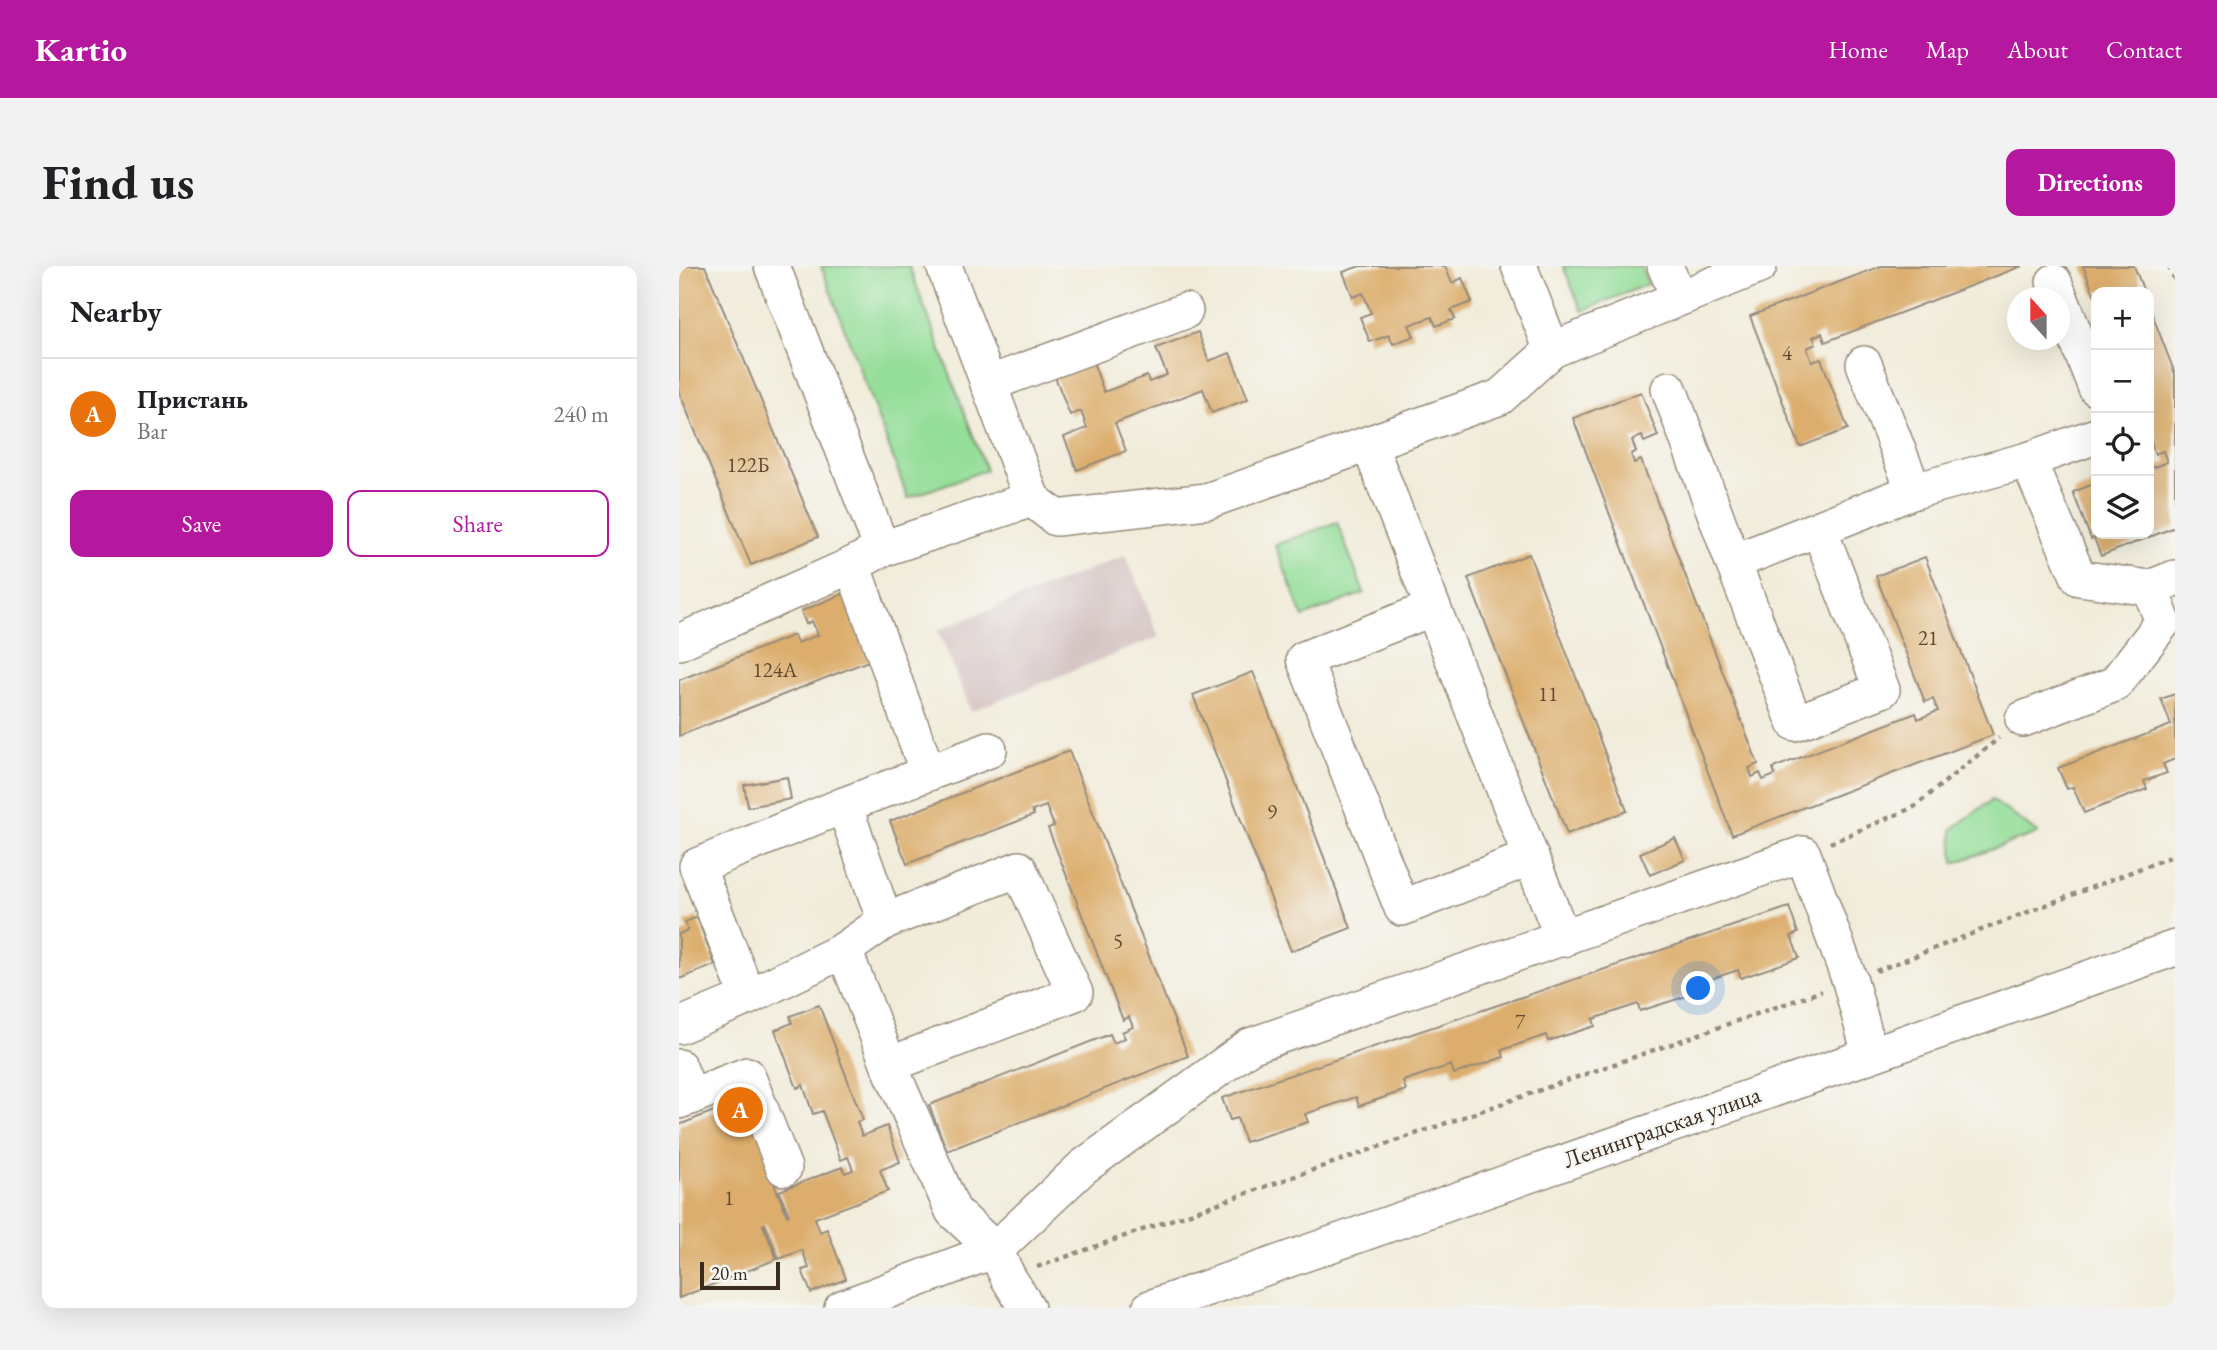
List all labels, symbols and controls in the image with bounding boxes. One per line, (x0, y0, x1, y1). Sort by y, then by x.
text: Kartio (35, 28, 127, 71)
text: Home (1828, 34, 1888, 65)
text: Map (1926, 34, 1969, 65)
text: About (2007, 34, 2068, 65)
text: Contact (2106, 34, 2182, 65)
button: Directions (2006, 149, 2175, 216)
text: Find us (42, 150, 194, 214)
north arrow (2007, 287, 2070, 350)
map controls (2091, 287, 2154, 539)
button: + (2091, 287, 2154, 350)
text: Nearby (70, 292, 162, 331)
house number: 4 (1782, 339, 1793, 366)
button: − (2091, 350, 2154, 413)
text: Пристань (137, 382, 248, 416)
text: A (85, 399, 101, 429)
text: 240 m (553, 399, 609, 429)
button: locate (2091, 413, 2154, 476)
text: Bar (137, 416, 167, 446)
house number: 122Б (727, 451, 769, 478)
button: layers (2091, 476, 2154, 539)
button: Save (70, 490, 333, 557)
button: Share (347, 490, 609, 557)
house number: 21 (1918, 624, 1938, 651)
house number: 124А (753, 656, 798, 683)
house number: 11 (1538, 680, 1558, 707)
house number: 9 (1267, 798, 1277, 825)
house number: 5 (1113, 927, 1123, 954)
your location (1681, 971, 1715, 1005)
house number: 7 (1515, 1008, 1526, 1035)
street label: Ленинградская улица (1559, 1078, 1765, 1175)
pin: A (717, 1084, 763, 1136)
house number: 1 (724, 1184, 734, 1211)
scale bar (700, 1259, 781, 1291)
text: 20 m (711, 1261, 748, 1286)

